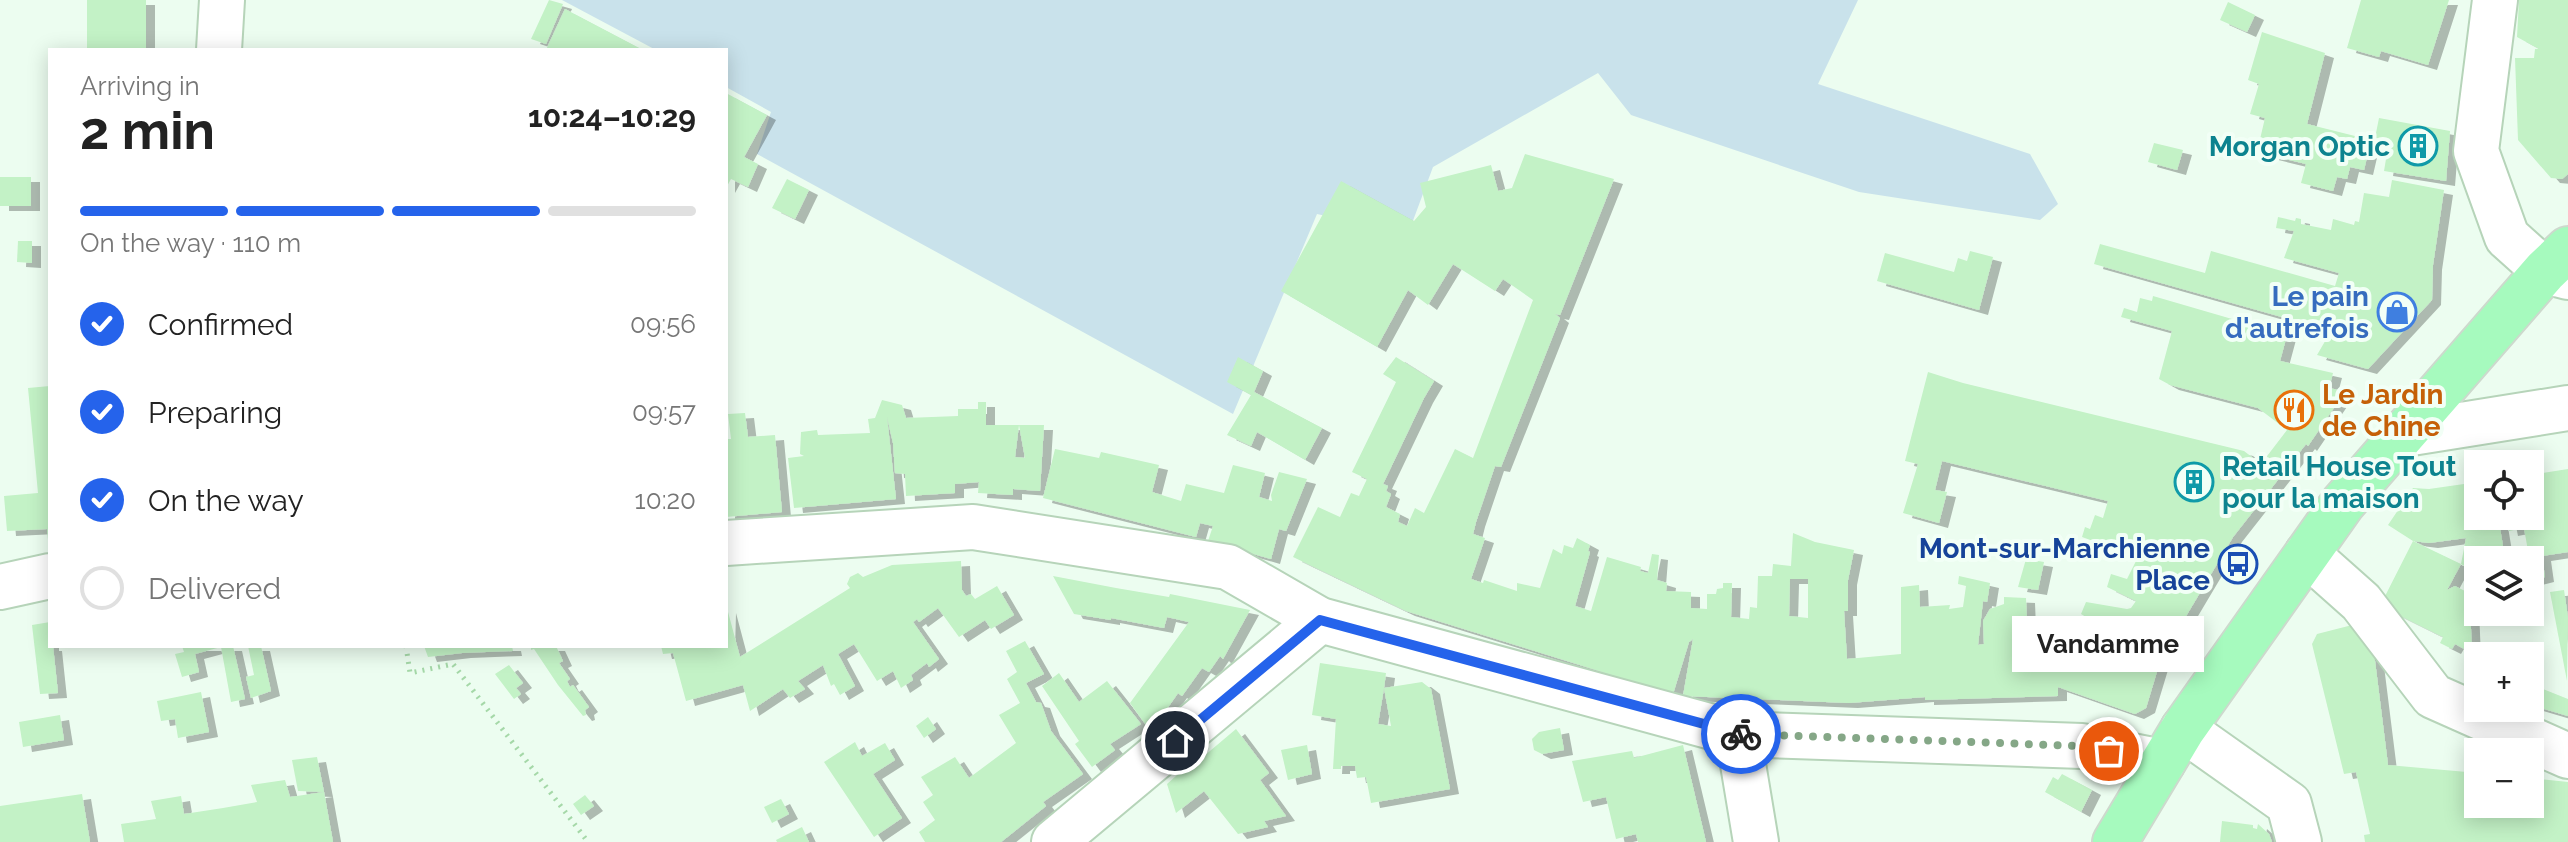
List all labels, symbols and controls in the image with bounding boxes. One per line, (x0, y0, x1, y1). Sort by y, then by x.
text: Arriving in (80, 71, 200, 101)
text: 10:24–10:29 (528, 99, 696, 134)
text: 2 min (80, 100, 215, 161)
building icon: Morgan Optic (2397, 125, 2439, 167)
place label: Morgan Optic (2209, 130, 2390, 163)
text: On the way · 110 m (80, 228, 301, 258)
place label: Le pain d'autrefois (2225, 280, 2369, 345)
shop icon: Le pain d'autrefois (2376, 291, 2418, 333)
icon: check (80, 302, 124, 346)
text: Confirmed (148, 307, 293, 342)
text: 09:56 (630, 309, 696, 339)
place label: Le Jardin de Chine (2322, 378, 2443, 443)
restaurant icon: Le Jardin de Chine (2273, 389, 2315, 431)
icon: check (80, 390, 124, 434)
text: Preparing (148, 395, 282, 430)
text: 09:57 (632, 397, 696, 427)
place label: Retail House Tout pour la maison (2222, 450, 2457, 515)
map controls (2464, 450, 2544, 818)
button: locate (2464, 450, 2544, 530)
building icon: Retail House Tout pour la maison (2173, 461, 2215, 503)
icon: check (80, 478, 124, 522)
text: On the way (148, 483, 304, 518)
text: 10:20 (635, 485, 696, 515)
place label: Mont-sur-Marchienne Place (1919, 532, 2210, 597)
bus stop icon: Mont-sur-Marchienne Place (2217, 543, 2259, 585)
button: layers (2464, 546, 2544, 626)
text: Delivered (148, 571, 281, 606)
callout: Vandamme (2013, 615, 2205, 671)
text: Vandamme (2037, 629, 2179, 659)
button: + (2464, 642, 2544, 722)
courier (1701, 694, 1781, 774)
pin (1141, 707, 1209, 775)
icon: bike (1719, 712, 1763, 756)
pin (2075, 717, 2143, 785)
icon: home (1153, 719, 1197, 763)
icon: bag (2087, 729, 2131, 773)
button: − (2464, 738, 2544, 818)

